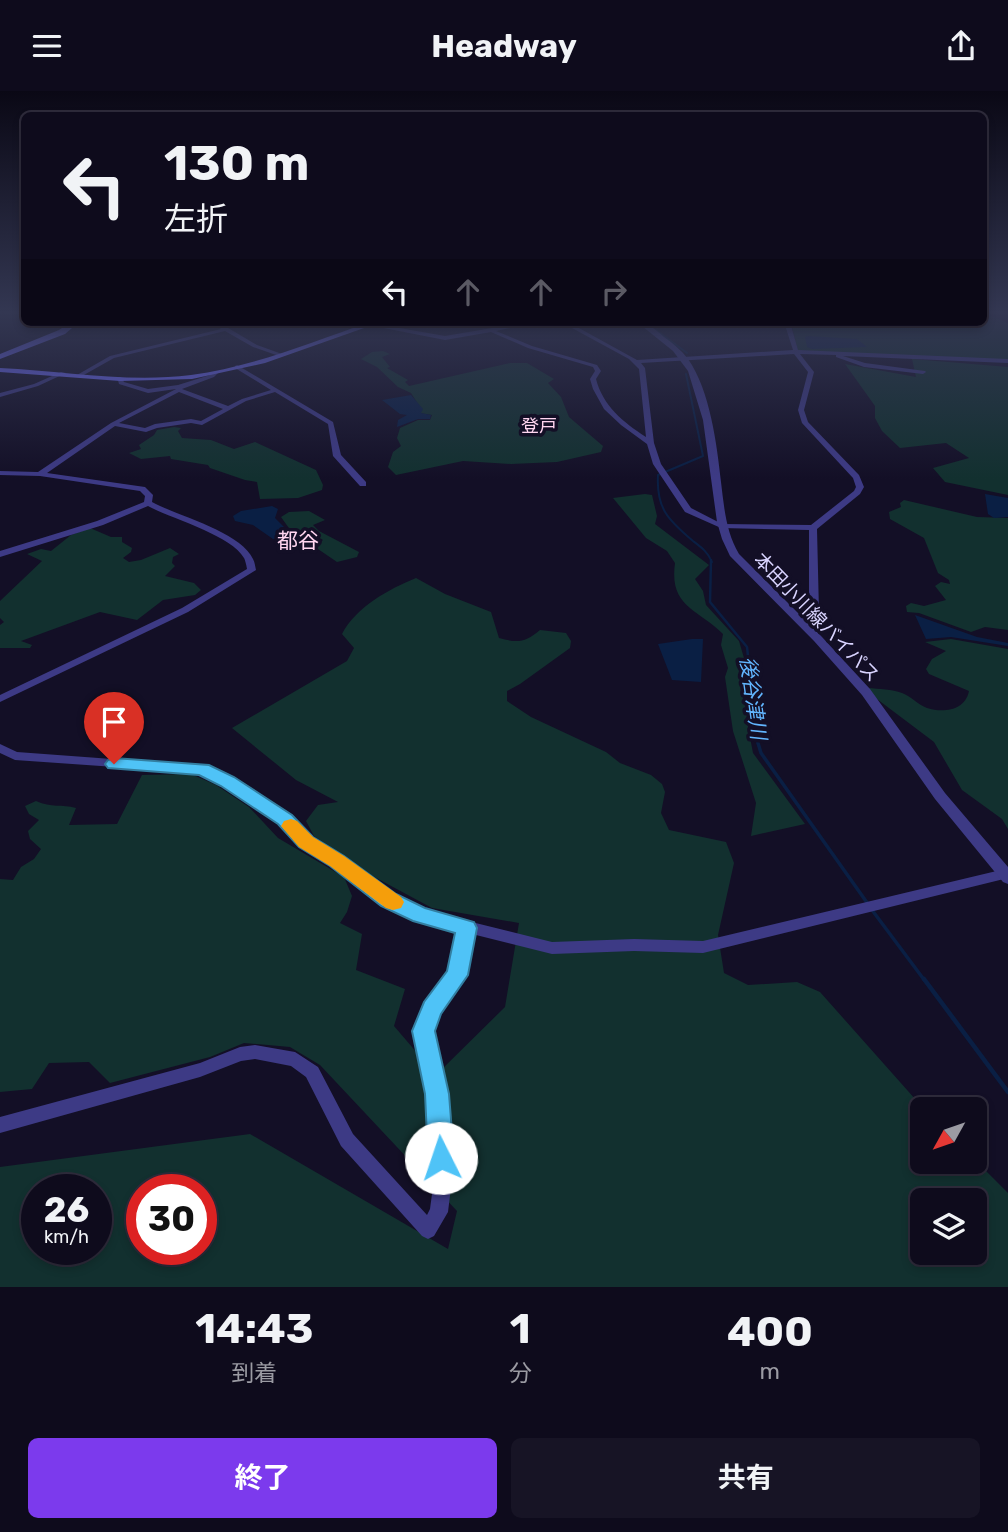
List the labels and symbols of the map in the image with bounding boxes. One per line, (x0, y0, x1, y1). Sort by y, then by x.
district label: 登戸 (521, 415, 557, 437)
district label: 都谷 (277, 528, 319, 553)
street label: 本田小川線バイパス (749, 548, 884, 687)
water label: 後谷津川 (735, 655, 772, 743)
pin (84, 692, 144, 764)
north arrow (910, 1097, 987, 1174)
position arrow (404, 1121, 478, 1195)
speed limit sign: 30 (126, 1174, 217, 1265)

